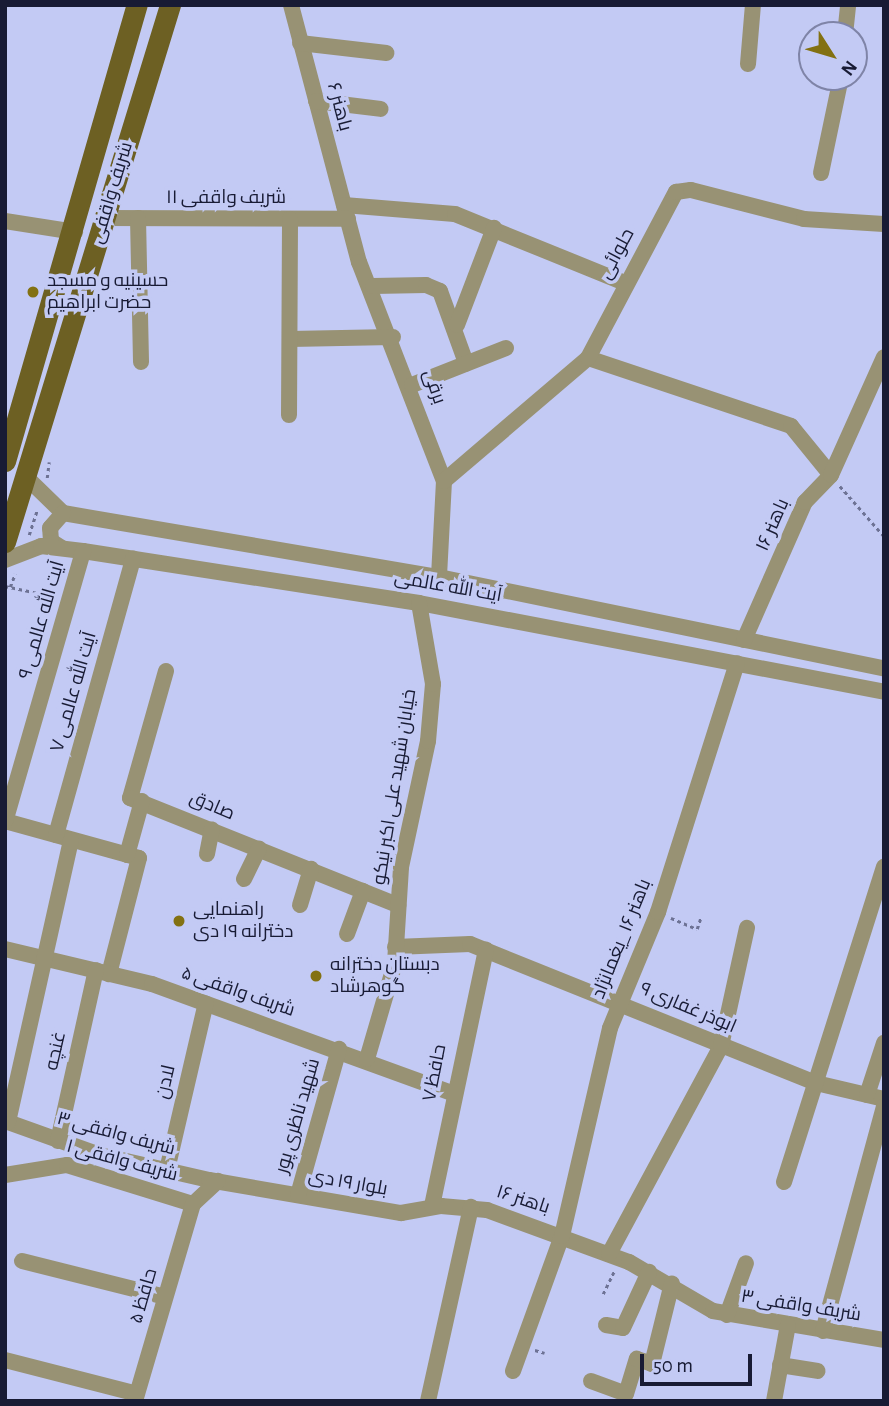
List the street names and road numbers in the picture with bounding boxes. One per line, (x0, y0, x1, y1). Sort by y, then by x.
street label: باهنر ۶ (322, 80, 356, 134)
street label: شریف واقفی (86, 139, 138, 247)
street label: شریف واقفی ۱۱ (166, 187, 286, 209)
street label: حلوائی (594, 225, 640, 283)
street label: برقی (417, 367, 451, 407)
street label: باهنر ۱۶ (751, 495, 795, 555)
street label: آیت الله عالمی ۹ (14, 558, 70, 682)
street label: آیت الله عالمی (392, 566, 504, 608)
street label: آیت الله عالمی ۷ (46, 629, 102, 755)
street label: خیابان شهید علی اکبر نیکو (368, 687, 422, 887)
street label: صادق (186, 786, 238, 826)
street label: باهنر ۱۶ _یغمانژاد (588, 876, 656, 1002)
street label: شریف واقفی ۵ (178, 962, 298, 1022)
street label: ابوذر غفاری ۹ (636, 977, 740, 1039)
street label: غنچه (40, 1029, 72, 1073)
street label: حافظ ۷ (418, 1042, 452, 1104)
street label: شهید ناظری پور (271, 1056, 325, 1176)
street label: لادن (151, 1063, 181, 1101)
street label: شریف وافقی ۳ (54, 1107, 178, 1161)
street label: شریف وافقی ۱ (64, 1135, 180, 1187)
street label: بلوار ۱۹ دی (307, 1165, 389, 1201)
street label: باهنر ۱۶ (493, 1181, 553, 1219)
street label: حافظ ۵ (125, 1266, 163, 1326)
street label: شریف واقفی ۳ (739, 1285, 863, 1327)

